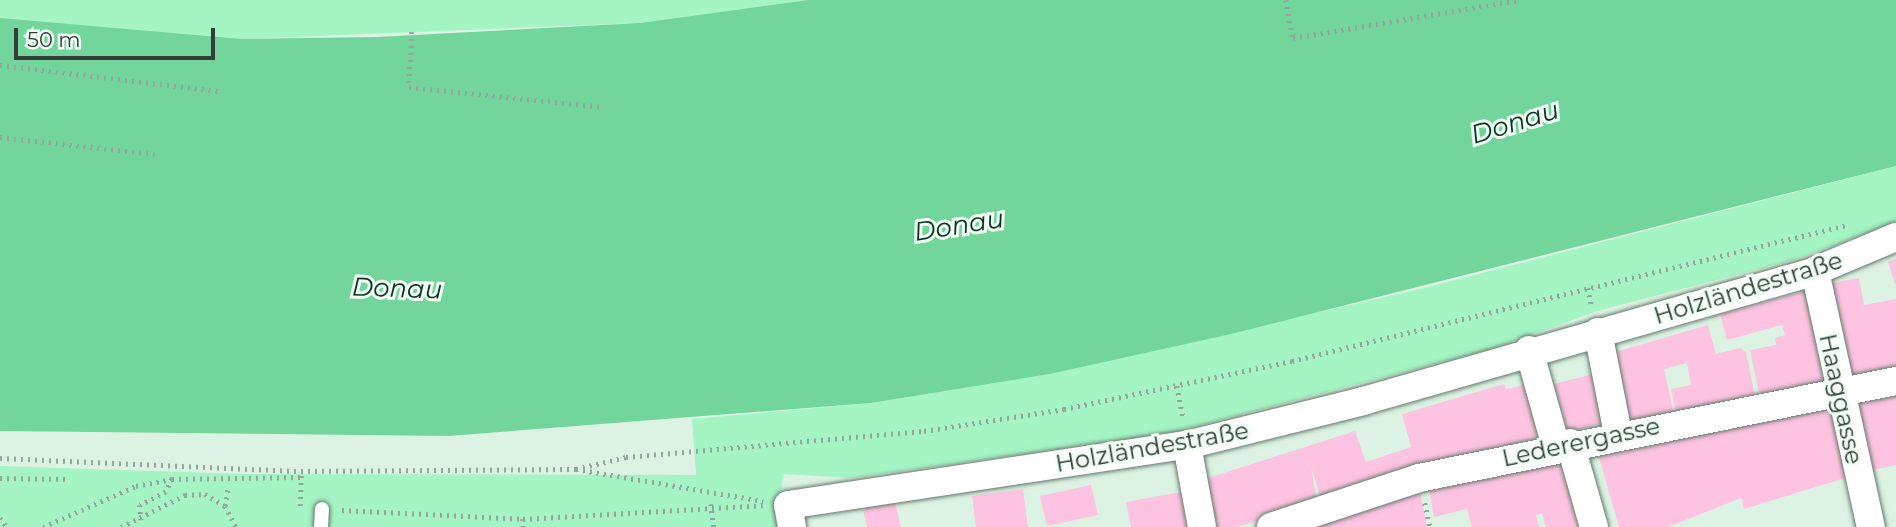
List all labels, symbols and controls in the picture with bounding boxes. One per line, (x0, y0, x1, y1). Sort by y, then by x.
scale bar (18, 14, 219, 58)
text: 50 m (27, 27, 81, 52)
water label: Donau (1467, 95, 1563, 151)
water label: Donau (912, 204, 1006, 248)
street label: Holzländestraße (1650, 246, 1846, 330)
water label: Donau (351, 272, 443, 306)
street label: Haaggasse (1813, 331, 1869, 467)
street label: Lederergasse (1499, 411, 1663, 473)
street label: Holzländestraße (1053, 416, 1251, 478)

